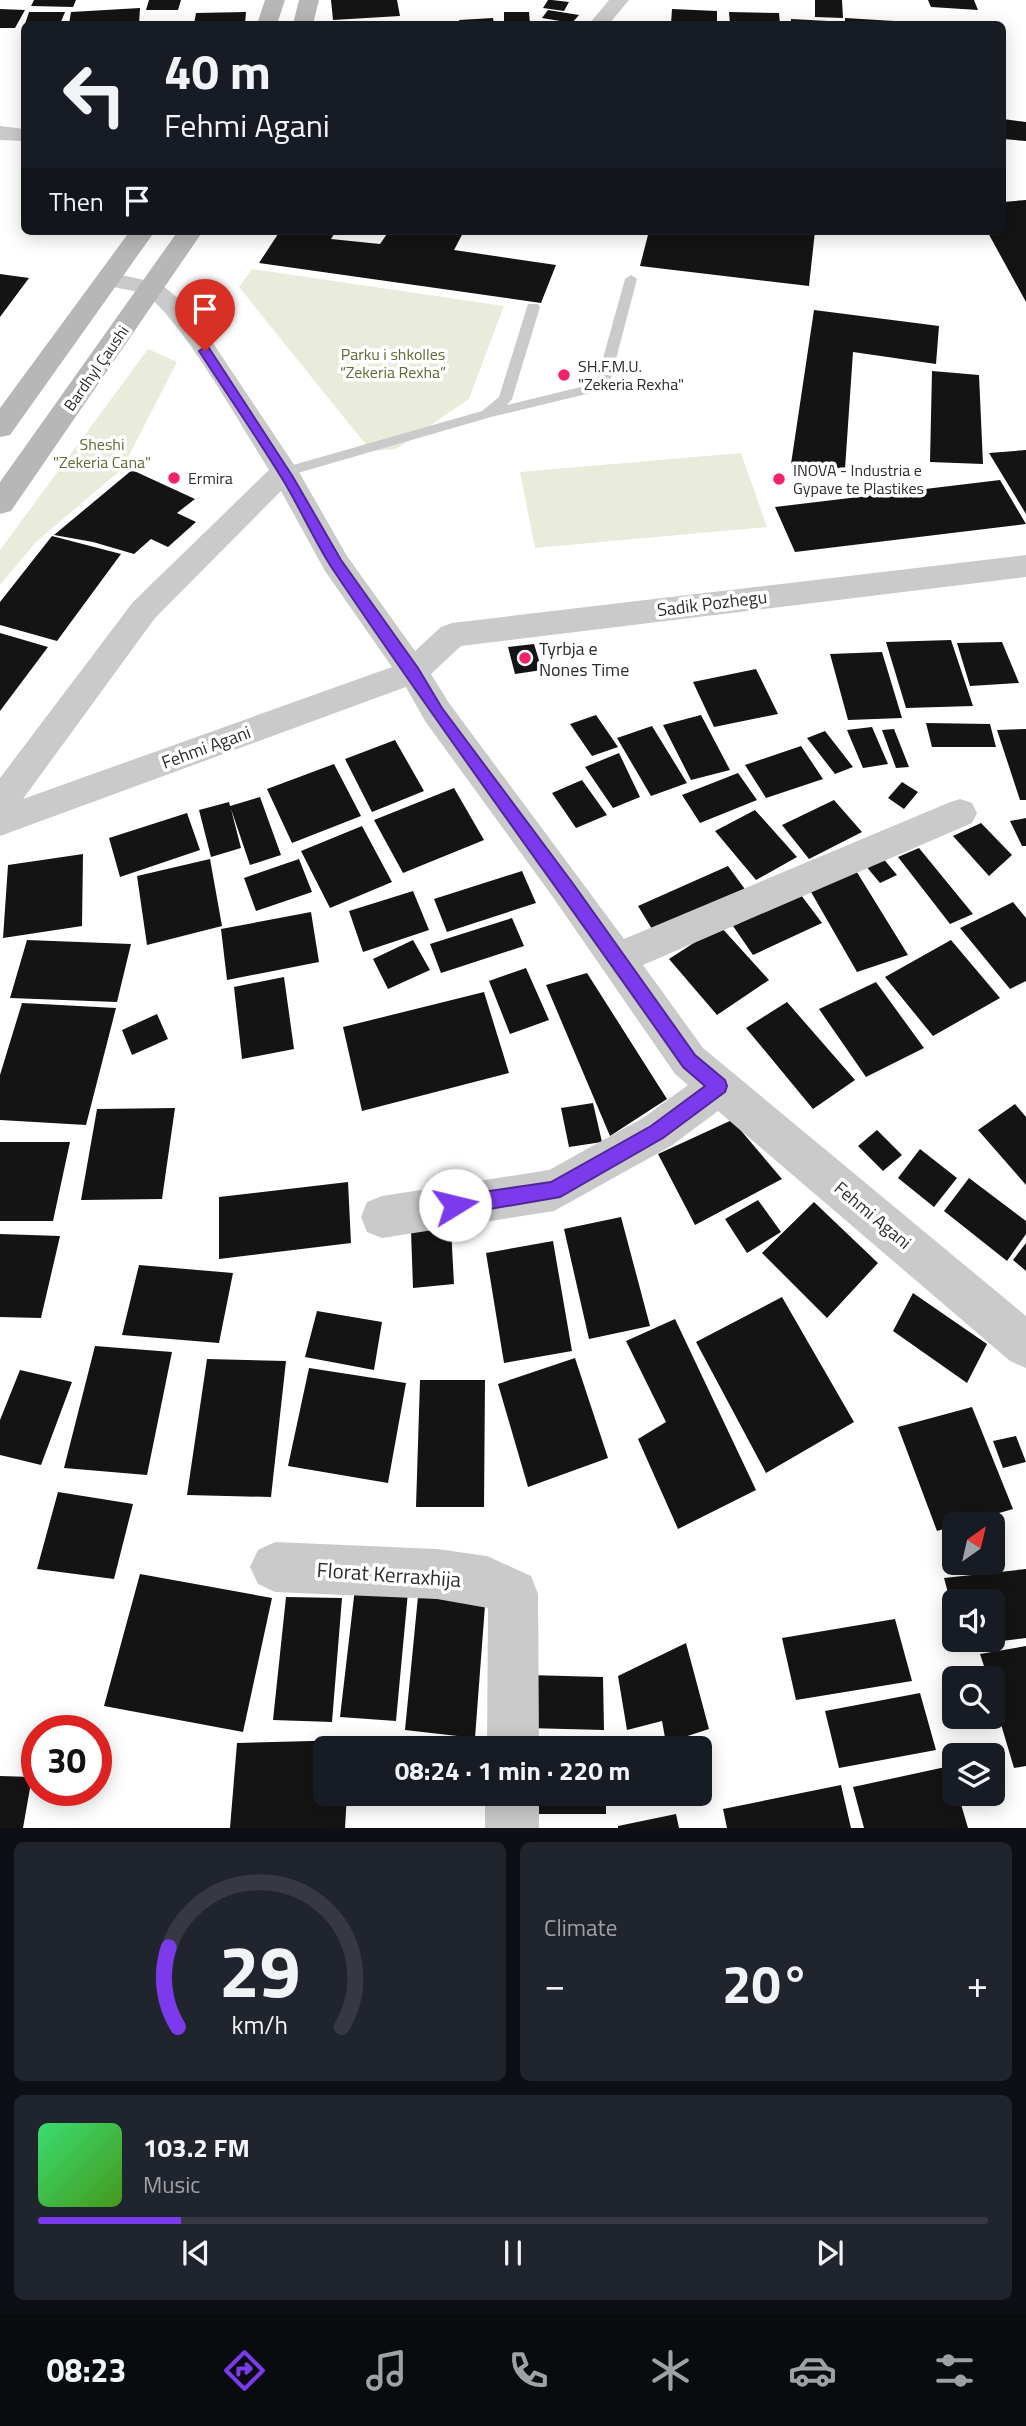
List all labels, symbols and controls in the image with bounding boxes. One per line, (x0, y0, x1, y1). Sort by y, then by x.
text: 40 m (164, 33, 271, 108)
icon: left (49, 49, 140, 140)
text: Fehmi Agani (164, 101, 330, 149)
text: Then (49, 182, 104, 221)
icon: arrive (118, 182, 156, 220)
pin (175, 279, 235, 351)
icon: arrive (186, 290, 224, 328)
street label: Bardhyl Çaushi (58, 320, 134, 416)
park label: Parku i shkolles “Zekeria Rexha” (340, 342, 446, 384)
place label: SH.F.M.U. "Zekeria Rexha" (578, 354, 684, 396)
marker: SH.F.M.U. "Zekeria Rexha" (556, 367, 572, 383)
park label: Sheshi "Zekeria Cana" (53, 432, 151, 474)
place label: INOVA - Industria e Gypave te Plastikes (793, 458, 924, 500)
place label: Ermira (188, 466, 233, 490)
marker: Ermira (166, 470, 182, 486)
marker: INOVA - Industria e Gypave te Plastikes (771, 471, 787, 487)
street label: Sadik Pozhegu (655, 583, 769, 623)
place label: Tyrbja e Nones Time (539, 635, 629, 683)
marker: Tyrbja e Nones Time (517, 650, 533, 666)
street label: Fehmi Agani (158, 718, 254, 776)
position arrow (418, 1168, 492, 1242)
street label: Fehmi Agani (829, 1175, 917, 1255)
north arrow (942, 1512, 1004, 1575)
map controls (942, 1512, 1005, 1806)
street label: Florat Kerraxhija (316, 1553, 463, 1595)
button: sound (942, 1589, 1005, 1652)
button: search (942, 1666, 1005, 1729)
speed limit sign: 30 (21, 1715, 112, 1806)
button: layers (942, 1743, 1005, 1806)
text: 08:24 · 1 min · 220 m (395, 1751, 630, 1790)
text: Climate (544, 1910, 617, 1945)
text: 29 (219, 1916, 301, 2026)
text: 20° (722, 1944, 810, 2023)
text: − (544, 1955, 565, 2013)
text: + (967, 1955, 988, 2013)
text: km/h (232, 2006, 288, 2044)
text: 103.2 FM (143, 2128, 250, 2167)
text: Music (143, 2167, 200, 2202)
icon: previous (177, 2234, 215, 2272)
icon: pause (494, 2234, 532, 2272)
icon: next (811, 2234, 849, 2272)
text: 08:23 (47, 2346, 126, 2394)
icon: directions (220, 2346, 269, 2395)
icon: music (362, 2346, 411, 2395)
icon: phone (504, 2346, 553, 2395)
icon: climate (646, 2346, 695, 2395)
icon: car (788, 2346, 837, 2395)
icon: filters (930, 2346, 979, 2395)

